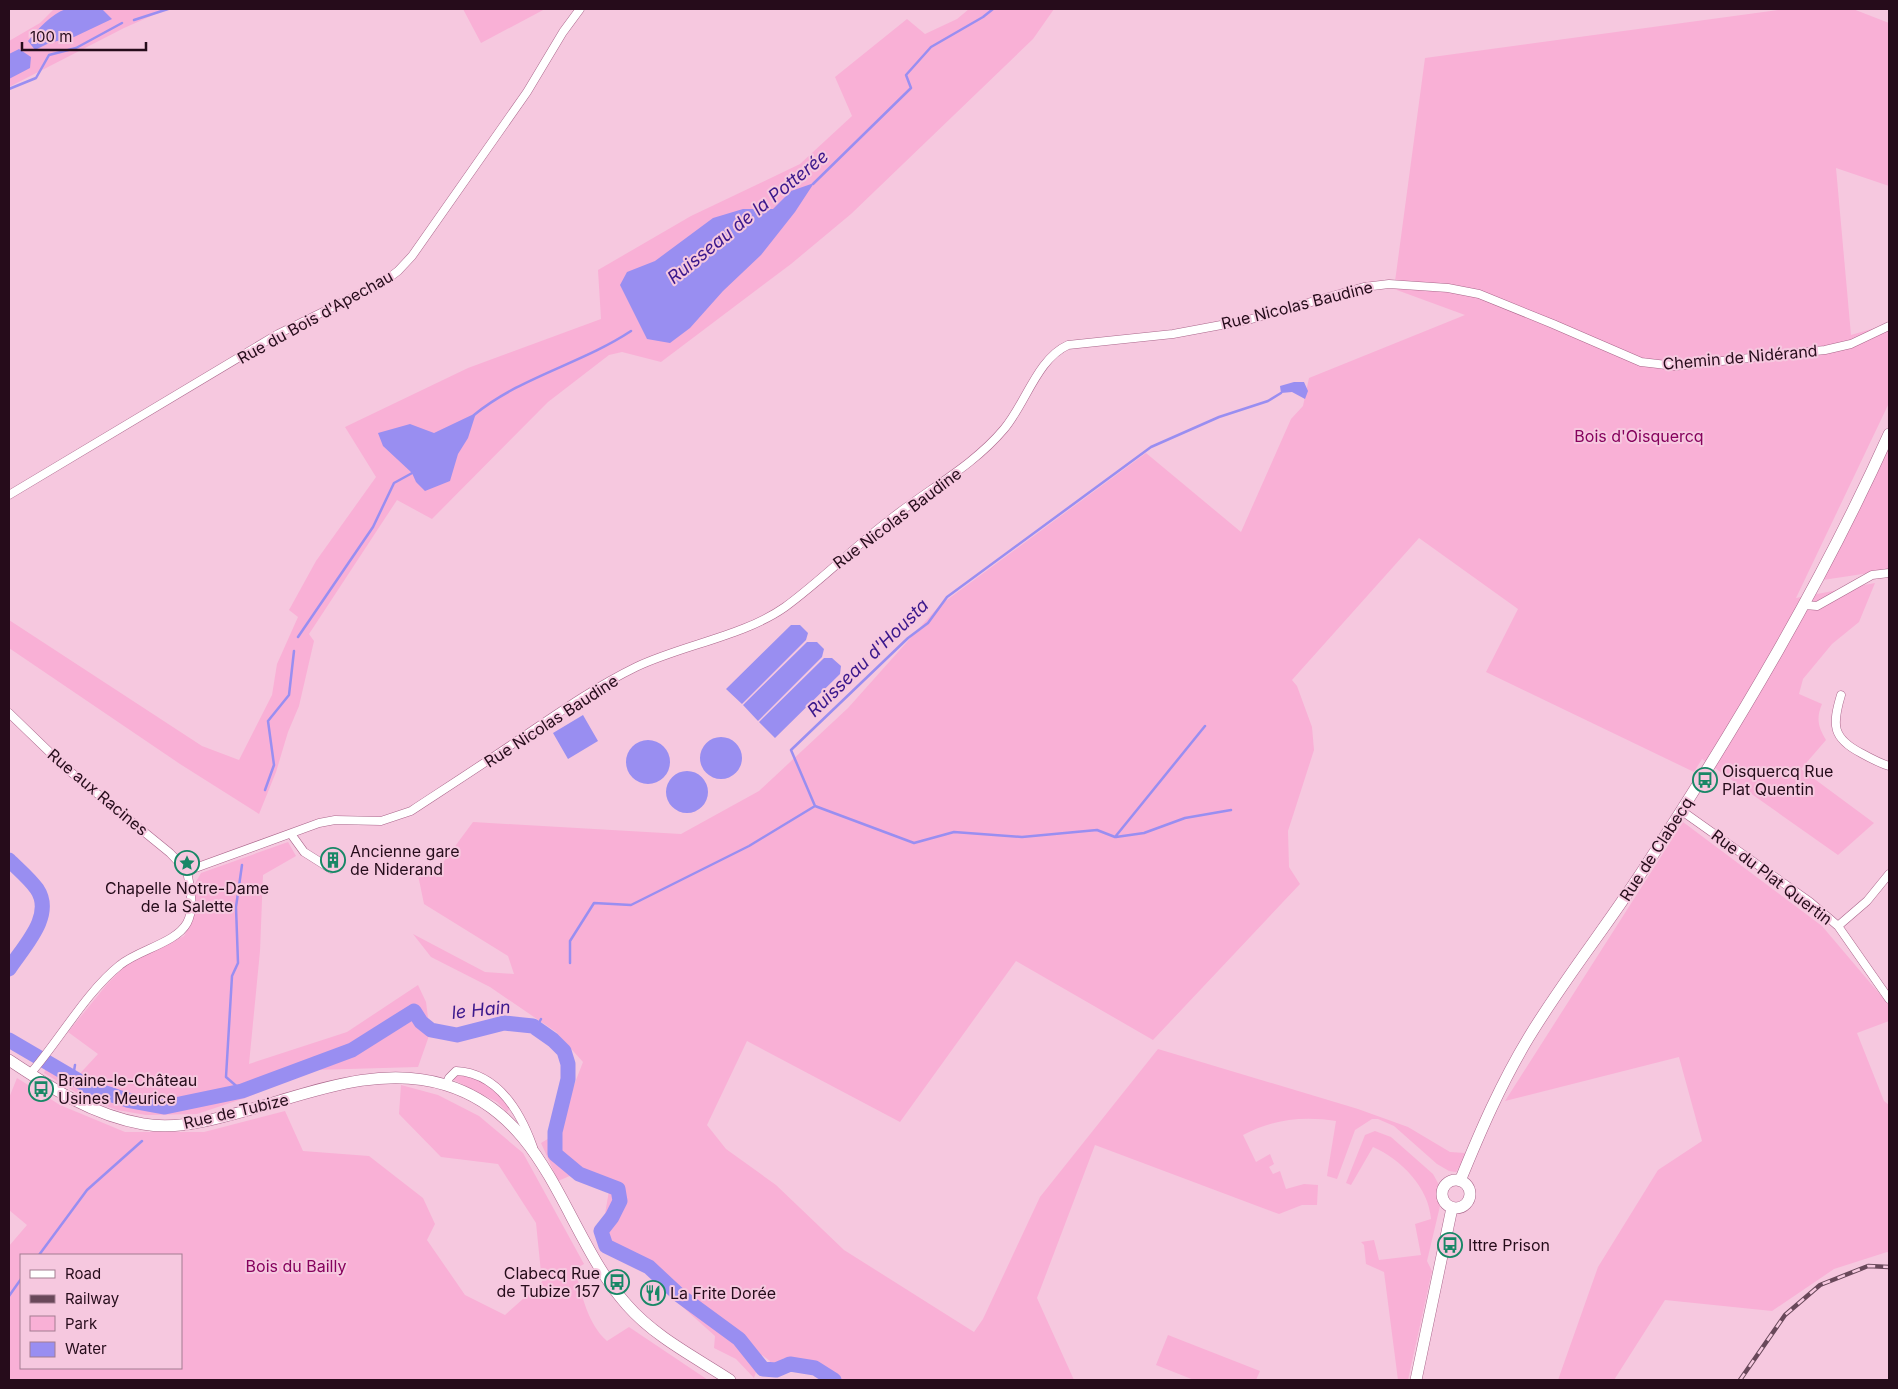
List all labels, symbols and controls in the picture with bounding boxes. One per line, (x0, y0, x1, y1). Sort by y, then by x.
scale bar (22, 20, 146, 52)
text: 100 m (30, 27, 72, 46)
water label: Ruisseau de la Potterée (663, 145, 832, 288)
street label: Rue du Bois d'Apechau (234, 266, 396, 368)
street label: Rue Nicolas Baudine (1219, 276, 1375, 334)
street label: Chemin de Nidérand (1662, 340, 1818, 374)
park label: Bois d'Oisquercq (1574, 426, 1704, 446)
street label: Rue Nicolas Baudine (829, 463, 965, 573)
water label: Ruisseau d'Housta (803, 594, 933, 721)
street label: Rue Nicolas Baudine (480, 670, 622, 772)
street label: Rue aux Racines (44, 744, 152, 840)
place label: Oisquercq Rue Plat Quentin (1722, 761, 1833, 799)
bus stop icon: Oisquercq Rue Plat Quentin (1692, 767, 1718, 793)
street label: Rue de Clabecq (1615, 793, 1697, 905)
street label: Rue du Plat Quertin (1708, 825, 1836, 929)
place label: Ancienne gare de Niderand (350, 841, 459, 879)
building icon: Ancienne gare de Niderand (320, 847, 346, 873)
place icon: Chapelle Notre-Dame de la Salette (174, 850, 200, 876)
place label: Chapelle Notre-Dame de la Salette (105, 878, 269, 916)
water label: le Hain (450, 996, 512, 1023)
place label: Braine-le-Château Usines Meurice (58, 1070, 197, 1108)
bus stop icon: Braine-le-Château Usines Meurice (28, 1076, 54, 1102)
street label: Rue de Tubize (181, 1089, 291, 1133)
bus stop icon: Ittre Prison (1437, 1232, 1463, 1258)
place label: Ittre Prison (1468, 1235, 1550, 1255)
legend (20, 1254, 182, 1369)
park label: Bois du Bailly (246, 1256, 346, 1276)
place label: Clabecq Rue de Tubize 157 (496, 1263, 600, 1301)
text: Road (65, 1264, 101, 1283)
bus stop icon: Clabecq Rue de Tubize 157 (604, 1269, 630, 1295)
restaurant icon: La Frite Dorée (640, 1280, 666, 1306)
place label: La Frite Dorée (670, 1283, 776, 1303)
text: Railway (65, 1289, 120, 1308)
text: Park (65, 1314, 98, 1333)
text: Water (65, 1339, 107, 1358)

